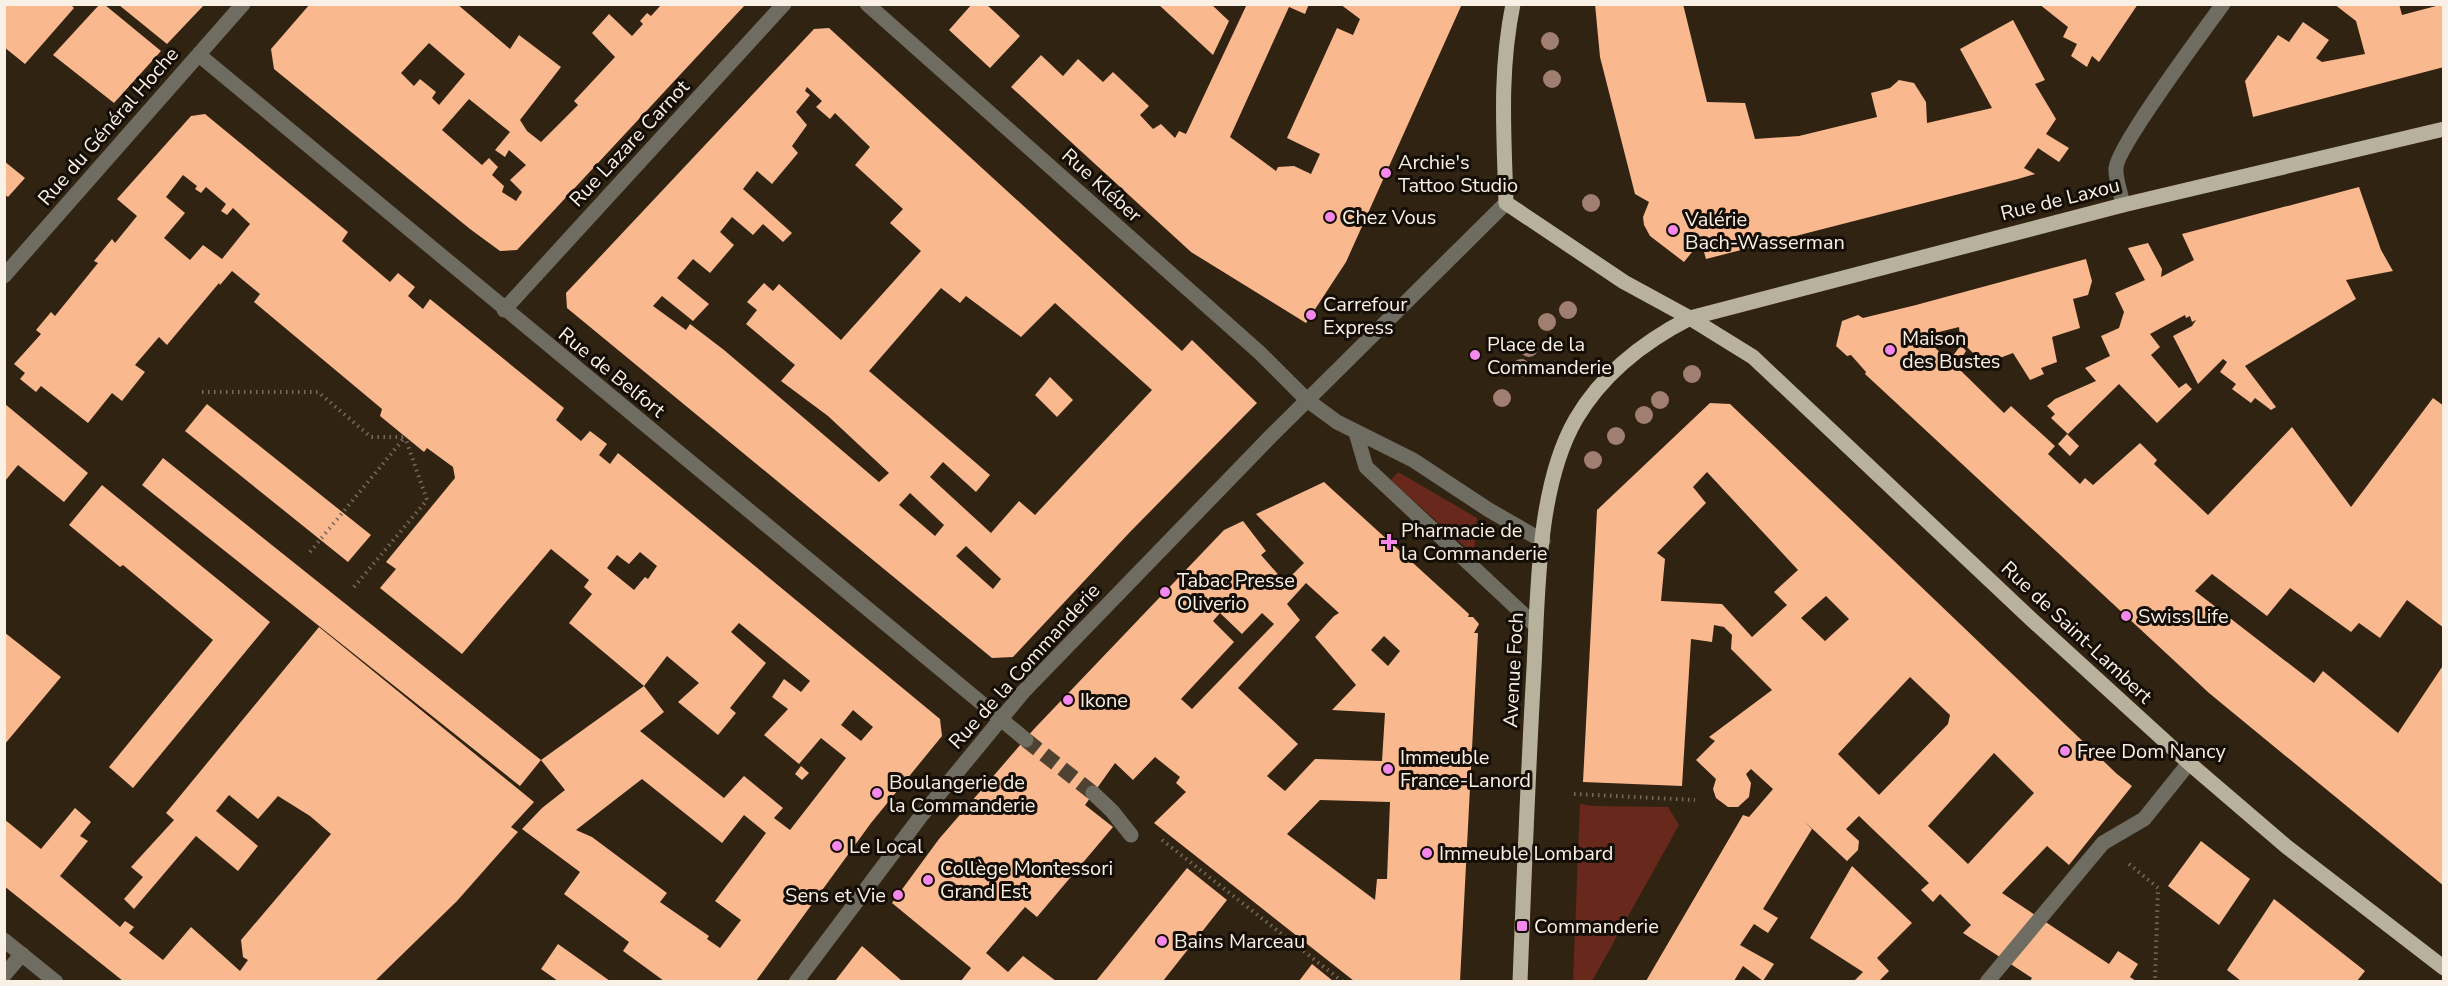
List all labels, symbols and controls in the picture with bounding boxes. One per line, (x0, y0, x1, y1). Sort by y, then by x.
street label: Rue du Général Hoche (32, 41, 185, 211)
street label: Rue Lazare Carnot (563, 73, 696, 213)
street label: Rue Kléber (1056, 142, 1147, 228)
place label: Archie's Tattoo Studio (1398, 149, 1518, 199)
marker: Archie's Tattoo Studio (1379, 166, 1393, 180)
street label: Rue de Laxou (1998, 172, 2123, 227)
place label: Chez Vous (1342, 204, 1436, 231)
place label: Valérie Bach-Wasserman (1684, 206, 1845, 256)
marker: Chez Vous (1323, 210, 1337, 224)
marker: Valérie Bach-Wasserman (1666, 223, 1680, 237)
place label: Carrefour Express (1323, 291, 1407, 341)
marker: Carrefour Express (1304, 308, 1318, 322)
street label: Rue de Belfort (553, 321, 671, 424)
place label: Maison des Bustes (1902, 325, 2000, 375)
place label: Place de la Commanderie (1487, 331, 1612, 381)
marker: Maison des Bustes (1883, 343, 1897, 357)
marker: Place de la Commanderie (1468, 348, 1482, 362)
place label: Pharmacie de la Commanderie (1401, 517, 1547, 567)
marker: Pharmacie de la Commanderie (1382, 535, 1396, 549)
street label: Rue de Saint-Lambert (1995, 555, 2159, 710)
place label: Tabac Presse Oliverio (1177, 567, 1295, 617)
street label: Rue de la Commanderie (943, 578, 1106, 755)
marker: Tabac Presse Oliverio (1158, 585, 1172, 599)
place label: Swiss Life (2138, 603, 2229, 630)
marker: Swiss Life (2119, 609, 2133, 623)
street label: Avenue Foch (1497, 612, 1530, 728)
place label: Ikone (1080, 687, 1128, 714)
marker: Ikone (1061, 693, 1075, 707)
place label: Free Dom Nancy (2077, 738, 2227, 765)
place label: Immeuble France-Lanord (1400, 744, 1531, 794)
marker: Free Dom Nancy (2058, 744, 2072, 758)
marker: Immeuble France-Lanord (1381, 762, 1395, 776)
place label: Boulangerie de la Commanderie (889, 769, 1035, 819)
marker: Boulangerie de la Commanderie (870, 786, 884, 800)
place label: Le Local (849, 833, 923, 860)
marker: Le Local (830, 839, 844, 853)
place label: Immeuble Lombard (1439, 840, 1613, 867)
marker: Immeuble Lombard (1420, 846, 1434, 860)
place label: Collège Montessori Grand Est (940, 855, 1113, 905)
marker: Collège Montessori Grand Est (921, 873, 935, 887)
place label: Sens et Vie (785, 882, 886, 909)
marker: Sens et Vie (891, 888, 905, 902)
place label: Commanderie (1534, 913, 1659, 940)
marker: Commanderie (1515, 919, 1529, 933)
place label: Bains Marceau (1174, 928, 1305, 955)
marker: Bains Marceau (1155, 934, 1169, 948)

